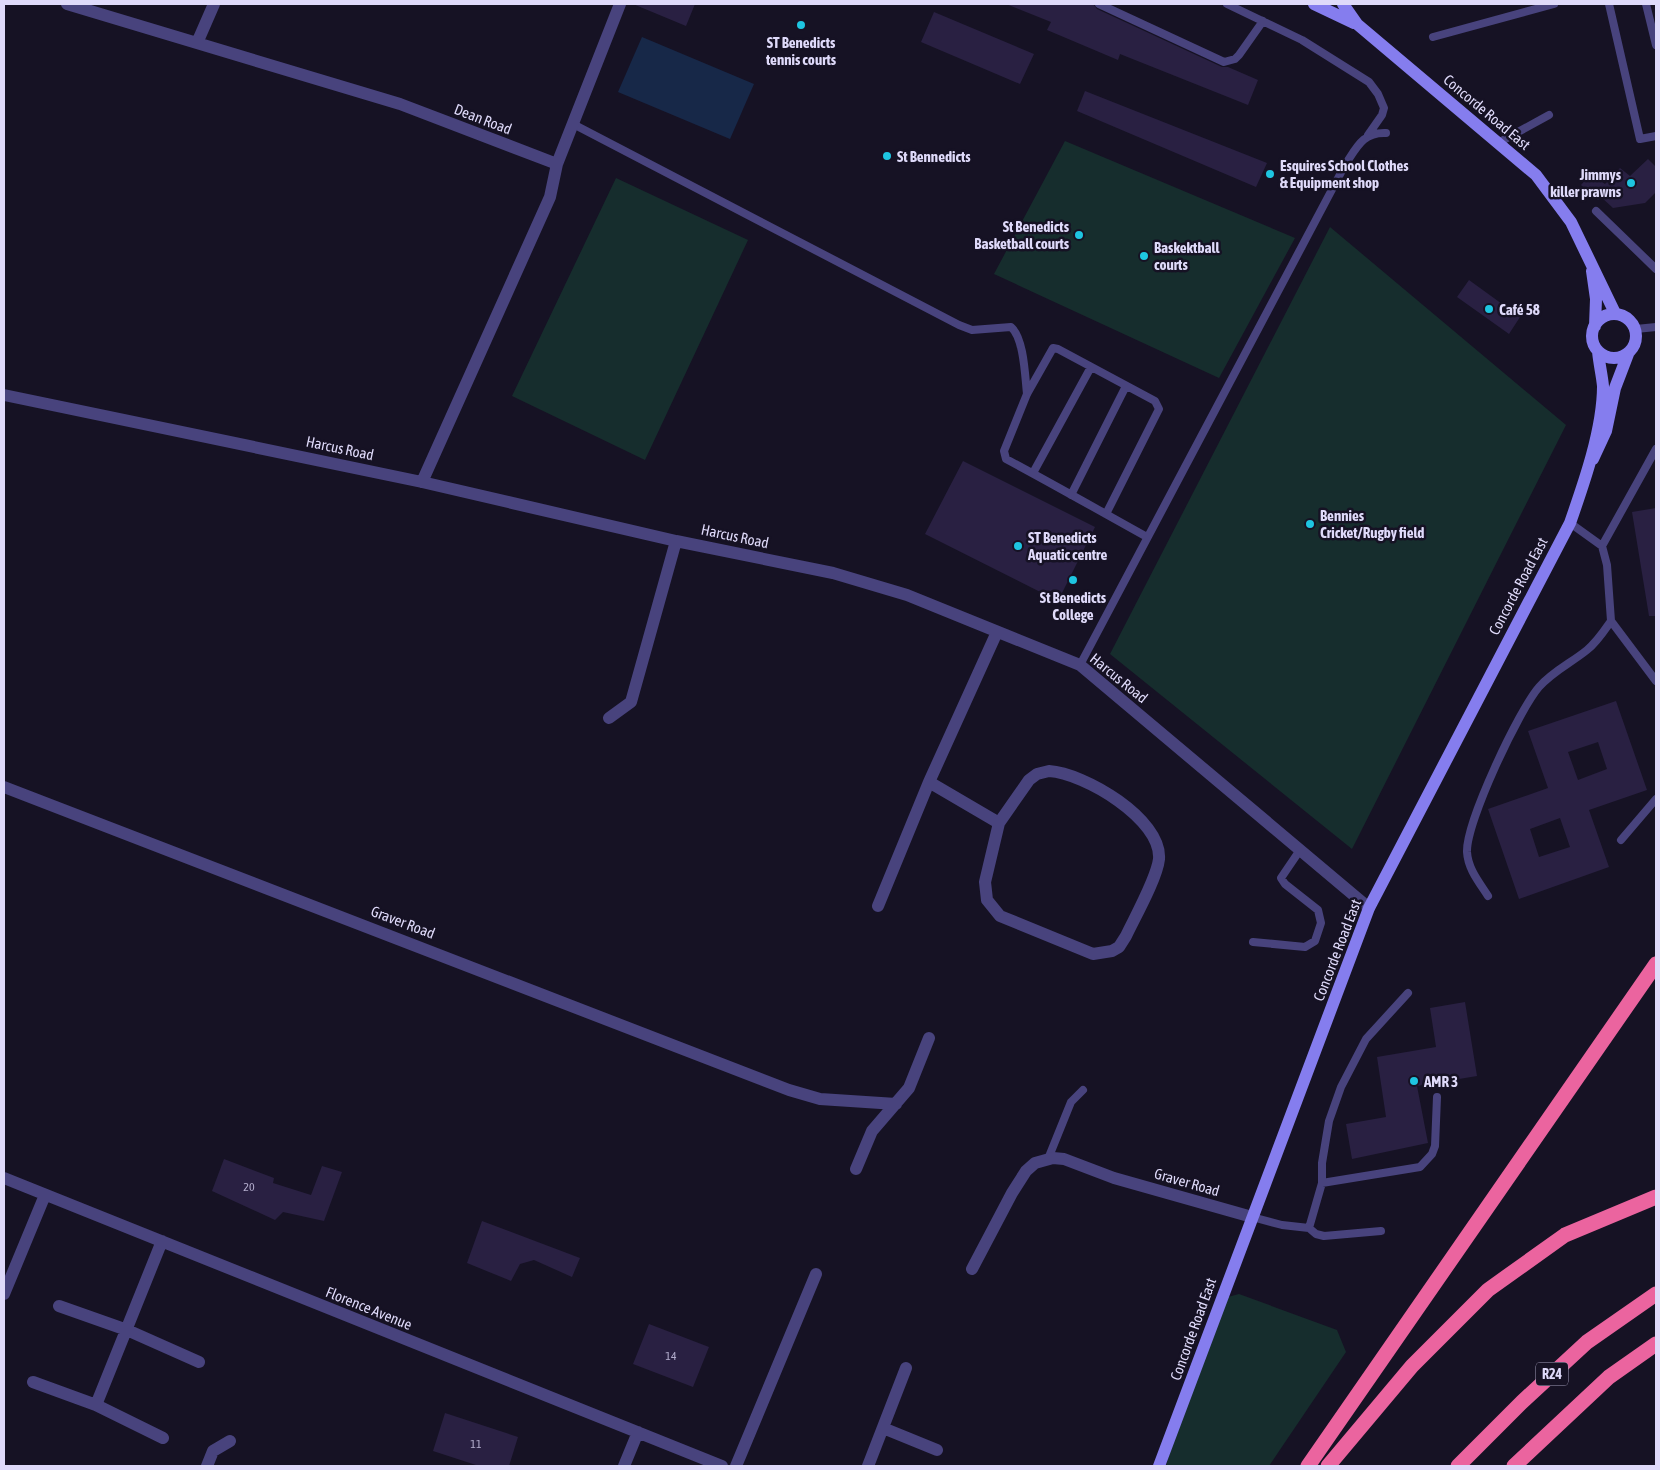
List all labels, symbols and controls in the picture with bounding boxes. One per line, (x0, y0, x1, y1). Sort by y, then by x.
marker: ST Benedicts tennis courts (795, 19, 807, 31)
place label: ST Benedicts tennis courts (765, 34, 837, 68)
street label: Concorde Road East (1440, 71, 1534, 153)
street label: Dean Road (452, 100, 514, 138)
place label: St Bennedicts (897, 148, 971, 165)
marker: St Bennedicts (881, 150, 893, 162)
place label: Esquires School Clothes & Equipment shop (1280, 157, 1409, 191)
place label: Jimmys killer prawns (1550, 166, 1622, 200)
marker: Esquires School Clothes & Equipment shop (1264, 168, 1276, 180)
marker: Jimmys killer prawns (1625, 177, 1637, 189)
place label: St Benedicts Basketball courts (974, 218, 1070, 252)
marker: St Benedicts Basketball courts (1073, 229, 1085, 241)
place label: Baskektball courts (1154, 239, 1220, 273)
marker: Baskektball courts (1138, 250, 1150, 262)
place label: Café 58 (1499, 301, 1540, 318)
marker: Café 58 (1483, 303, 1495, 315)
street label: Harcus Road (305, 433, 375, 463)
place label: Bennies Cricket/Rugby field (1320, 507, 1424, 541)
marker: Bennies Cricket/Rugby field (1304, 518, 1316, 530)
street label: Harcus Road (700, 521, 770, 551)
place label: ST Benedicts Aquatic centre (1027, 529, 1107, 563)
street label: Concorde Road East (1485, 534, 1551, 638)
marker: ST Benedicts Aquatic centre (1012, 540, 1024, 552)
marker: St Benedicts College (1067, 574, 1079, 586)
place label: St Benedicts College (1040, 589, 1107, 623)
street label: Harcus Road (1087, 650, 1151, 706)
street label: Concorde Road East (1310, 897, 1364, 1003)
street label: Graver Road (369, 902, 437, 942)
place label: AMR 3 (1423, 1073, 1458, 1090)
marker: AMR 3 (1408, 1075, 1420, 1087)
street label: Graver Road (1152, 1165, 1222, 1199)
house number: 20 (243, 1180, 255, 1194)
street label: Concorde Road East (1167, 1275, 1219, 1383)
street label: Florence Avenue (323, 1283, 415, 1333)
house number: 14 (665, 1349, 677, 1363)
road number: R24 (1536, 1362, 1568, 1386)
house number: 11 (470, 1437, 482, 1451)

